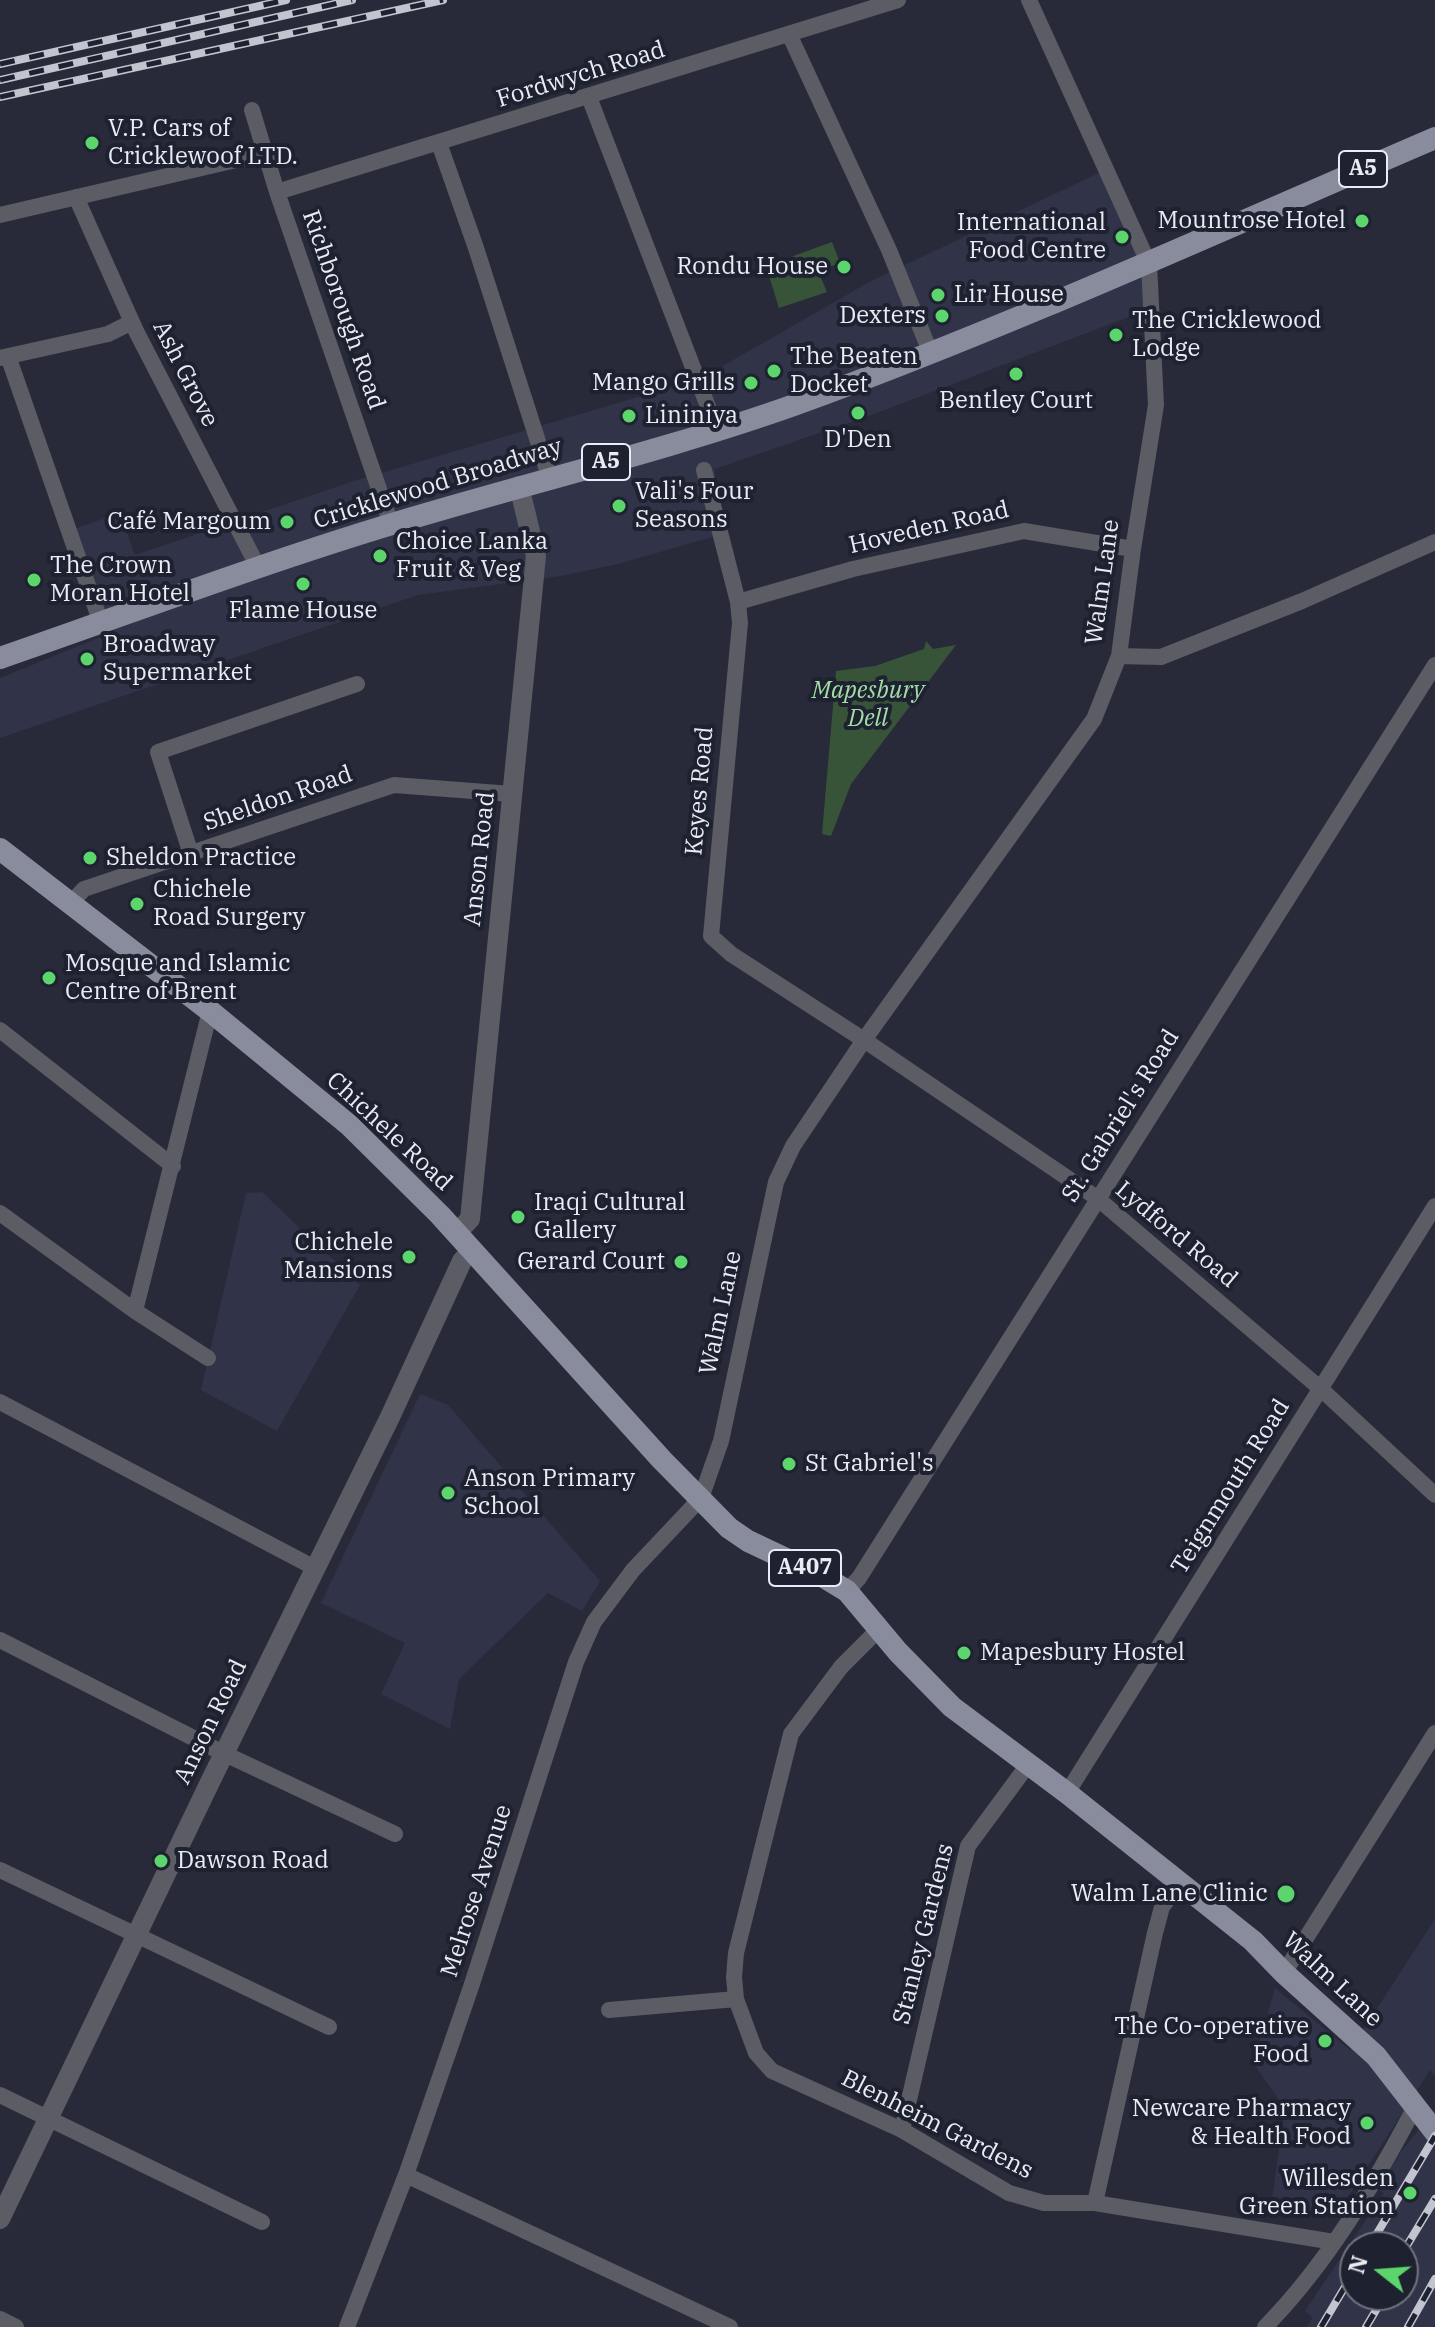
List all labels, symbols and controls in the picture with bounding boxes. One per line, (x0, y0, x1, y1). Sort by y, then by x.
street label: Fordwych Road (493, 36, 669, 114)
place label: V.P. Cars of Cricklewoof LTD. (108, 115, 298, 171)
marker: V.P. Cars of Cricklewoof LTD. (83, 134, 101, 152)
road number: A5 (1339, 151, 1387, 187)
street label: Richborough Road (295, 206, 391, 414)
place label: Mountrose Hotel (1158, 207, 1346, 235)
place label: International Food Centre (957, 209, 1106, 265)
marker: Mountrose Hotel (1353, 212, 1371, 230)
marker: International Food Centre (1113, 228, 1131, 246)
place label: Rondu House (676, 253, 828, 281)
marker: Rondu House (835, 258, 853, 276)
place label: Lir House (954, 281, 1064, 309)
marker: Lir House (929, 286, 947, 304)
place label: Dexters (839, 302, 926, 330)
marker: Dexters (933, 307, 951, 325)
place label: The Cricklewood Lodge (1132, 307, 1322, 363)
street label: Ash Grove (146, 316, 224, 432)
marker: The Cricklewood Lodge (1107, 326, 1125, 344)
place label: The Beaten Docket (790, 343, 918, 399)
marker: The Beaten Docket (765, 362, 783, 380)
marker: Bentley Court (1007, 365, 1025, 383)
place label: Mango Grills (592, 369, 735, 397)
marker: Mango Grills (742, 374, 760, 392)
place label: Bentley Court (939, 387, 1093, 415)
place label: Lininiya (645, 402, 738, 430)
marker: D'Den (849, 404, 867, 422)
marker: Lininiya (620, 407, 638, 425)
place label: D'Den (824, 426, 892, 454)
street label: Cricklewood Broadway (310, 432, 566, 536)
road number: A5 (582, 444, 630, 480)
place label: Vali's Four Seasons (635, 478, 753, 534)
street label: Hoveden Road (846, 496, 1012, 560)
marker: Vali's Four Seasons (610, 497, 628, 515)
place label: Café Margoum (107, 508, 271, 536)
marker: Café Margoum (278, 513, 296, 531)
street label: Walm Lane (1080, 518, 1126, 646)
place label: Choice Lanka Fruit & Veg (396, 528, 548, 584)
marker: Choice Lanka Fruit & Veg (371, 547, 389, 565)
place label: The Crown Moran Hotel (50, 552, 190, 608)
marker: The Crown Moran Hotel (25, 571, 43, 589)
marker: Flame House (294, 575, 312, 593)
place label: Flame House (229, 597, 377, 625)
place label: Broadway Supermarket (103, 631, 252, 687)
marker: Broadway Supermarket (78, 650, 96, 668)
park label: Mapesbury Dell (812, 677, 924, 733)
street label: Keyes Road (680, 725, 720, 857)
street label: Sheldon Road (200, 760, 356, 838)
street label: Anson Road (459, 790, 501, 928)
place label: Sheldon Practice (106, 844, 296, 872)
marker: Sheldon Practice (81, 849, 99, 867)
place label: Chichele Road Surgery (153, 876, 305, 932)
marker: Chichele Road Surgery (128, 895, 146, 913)
place label: Mosque and Islamic Centre of Brent (65, 950, 291, 1006)
marker: Mosque and Islamic Centre of Brent (40, 969, 58, 987)
street label: St. Gabriel's Road (1056, 1024, 1186, 1208)
street label: Chichele Road (320, 1066, 458, 1198)
street label: Lydford Road (1109, 1176, 1243, 1294)
place label: Iraqi Cultural Gallery (534, 1189, 685, 1245)
marker: Iraqi Cultural Gallery (509, 1208, 527, 1226)
place label: Chichele Mansions (284, 1229, 393, 1285)
marker: Chichele Mansions (400, 1248, 418, 1266)
place label: Gerard Court (517, 1248, 665, 1276)
street label: Walm Lane (694, 1248, 748, 1378)
marker: Gerard Court (672, 1253, 690, 1271)
street label: Teignmouth Road (1166, 1394, 1296, 1580)
place label: St Gabriel's (805, 1450, 934, 1478)
marker: St Gabriel's (780, 1455, 798, 1473)
place label: Anson Primary School (464, 1465, 635, 1521)
marker: Anson Primary School (439, 1484, 457, 1502)
road number: A407 (769, 1550, 841, 1586)
place label: Mapesbury Hostel (980, 1639, 1185, 1667)
marker: Mapesbury Hostel (955, 1644, 973, 1662)
street label: Anson Road (168, 1655, 254, 1789)
street label: Melrose Avenue (436, 1801, 518, 1981)
street label: Stanley Gardens (888, 1841, 960, 2027)
place label: Dawson Road (177, 1847, 329, 1875)
marker: Dawson Road (152, 1852, 170, 1870)
place label: Walm Lane Clinic (1071, 1880, 1268, 1908)
marker: Walm Lane Clinic (1275, 1883, 1297, 1905)
street label: Walm Lane (1276, 1926, 1388, 2034)
place label: The Co-operative Food (1114, 2013, 1309, 2069)
marker: The Co-operative Food (1316, 2032, 1334, 2050)
street label: Blenheim Gardens (836, 2064, 1038, 2186)
place label: Newcare Pharmacy & Health Food (1132, 2095, 1351, 2151)
marker: Newcare Pharmacy & Health Food (1358, 2114, 1376, 2132)
place label: Willesden Green Station (1239, 2165, 1394, 2221)
marker: Willesden Green Station (1401, 2184, 1419, 2202)
north arrow (1339, 2231, 1419, 2311)
text: N (1341, 2252, 1374, 2277)

